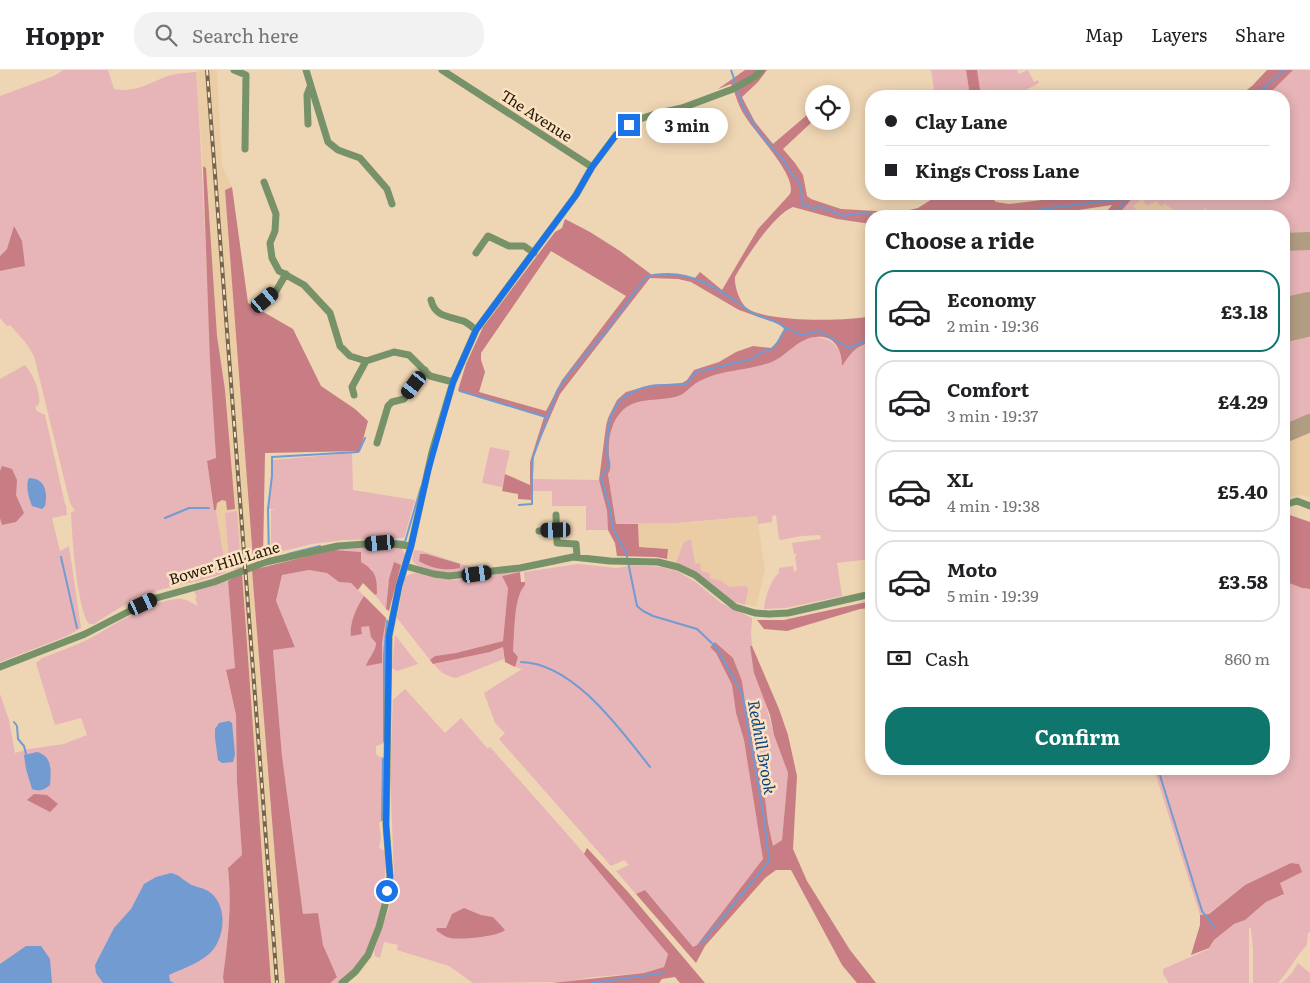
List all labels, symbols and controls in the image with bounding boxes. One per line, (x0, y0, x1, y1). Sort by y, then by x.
search box (134, 12, 484, 57)
text: Hoppr (25, 17, 104, 52)
icon: search (152, 21, 180, 49)
text: Search here (192, 21, 299, 49)
text: Map (1085, 21, 1123, 48)
text: Layers (1151, 21, 1207, 48)
text: Share (1235, 21, 1285, 48)
street label: The Avenue (496, 83, 578, 147)
map controls (805, 85, 850, 130)
button: locate (805, 85, 850, 130)
text: Clay Lane (915, 107, 1008, 135)
callout: 3 min (646, 108, 729, 142)
text: 3 min (664, 113, 710, 137)
route end (618, 114, 640, 136)
text: Kings Cross Lane (915, 156, 1079, 184)
text: Choose a ride (885, 223, 1034, 256)
car (248, 285, 281, 315)
text: Economy (947, 285, 1036, 313)
icon: car (887, 289, 932, 334)
text: £3.18 (1221, 297, 1268, 325)
text: 2 min · 19:36 (947, 313, 1039, 337)
car (398, 369, 429, 401)
text: Comfort (947, 375, 1029, 403)
icon: car (887, 379, 932, 424)
text: £4.29 (1218, 387, 1268, 415)
text: 3 min · 19:37 (947, 403, 1038, 427)
text: XL (947, 465, 974, 493)
icon: car (887, 469, 932, 514)
text: £5.40 (1217, 477, 1268, 505)
text: 4 min · 19:38 (947, 493, 1040, 517)
car (540, 522, 571, 538)
street label: Bower Hill Lane (166, 534, 282, 590)
car (364, 534, 395, 552)
text: Moto (947, 555, 997, 583)
icon: car (887, 559, 932, 604)
car (461, 564, 492, 584)
text: £3.58 (1218, 567, 1268, 595)
text: 5 min · 19:39 (947, 583, 1039, 607)
car (126, 591, 159, 617)
icon: cash (885, 644, 913, 672)
text: Cash (925, 644, 969, 672)
text: 860 m (1225, 646, 1270, 670)
water label: Redhill Brook (743, 698, 783, 796)
button: Confirm (885, 707, 1270, 765)
route start (376, 880, 398, 902)

